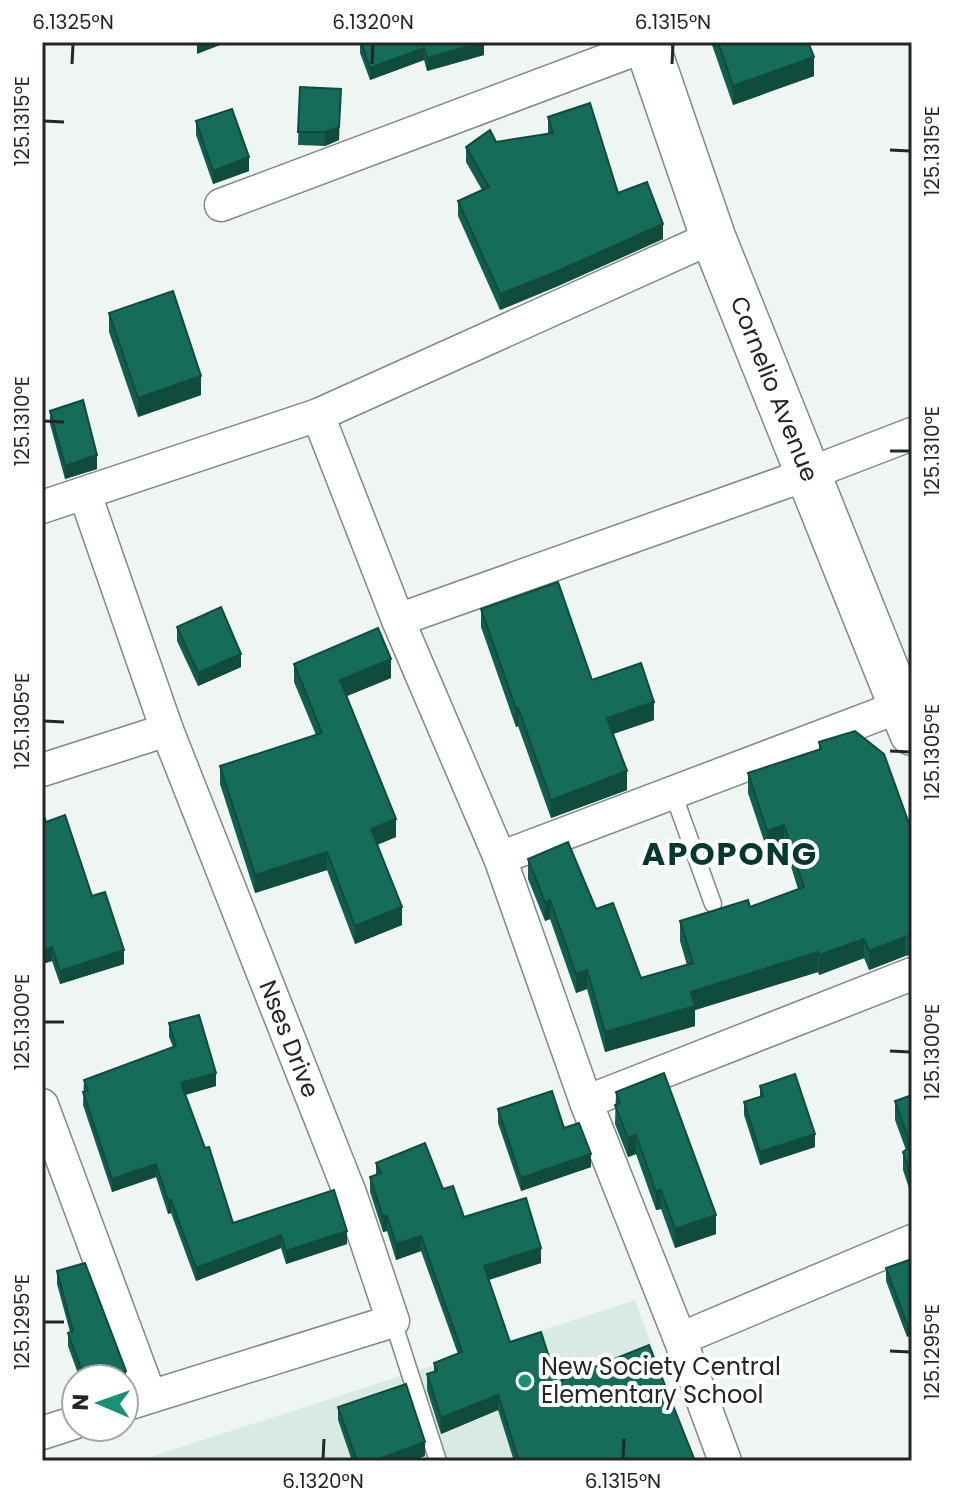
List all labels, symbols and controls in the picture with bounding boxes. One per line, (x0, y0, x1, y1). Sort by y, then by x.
text: 6.1325°N (32, 8, 114, 36)
text: 6.1320°N (332, 8, 414, 36)
text: 6.1315°N (635, 8, 711, 36)
text: 125.1315°E (8, 76, 36, 166)
text: 125.1315°E (918, 106, 946, 196)
street label: Cornelio Avenue (722, 291, 826, 486)
text: 125.1310°E (8, 376, 36, 466)
text: 125.1310°E (918, 406, 946, 496)
text: 125.1305°E (8, 673, 36, 769)
text: 125.1305°E (918, 704, 946, 800)
district label: APOPONG (642, 831, 818, 876)
text: 125.1300°E (8, 974, 36, 1070)
street label: Nses Drive (251, 975, 327, 1102)
text: 125.1300°E (918, 1004, 946, 1100)
text: 125.1295°E (8, 1274, 36, 1370)
text: 125.1295°E (918, 1304, 946, 1400)
place label: New Society Central Elementary School (541, 1350, 781, 1411)
north arrow (60, 1363, 140, 1443)
marker: New Society Central Elementary School (516, 1372, 534, 1390)
text: N (65, 1394, 96, 1411)
text: 6.1320°N (282, 1467, 364, 1495)
text: 6.1315°N (585, 1467, 661, 1495)

